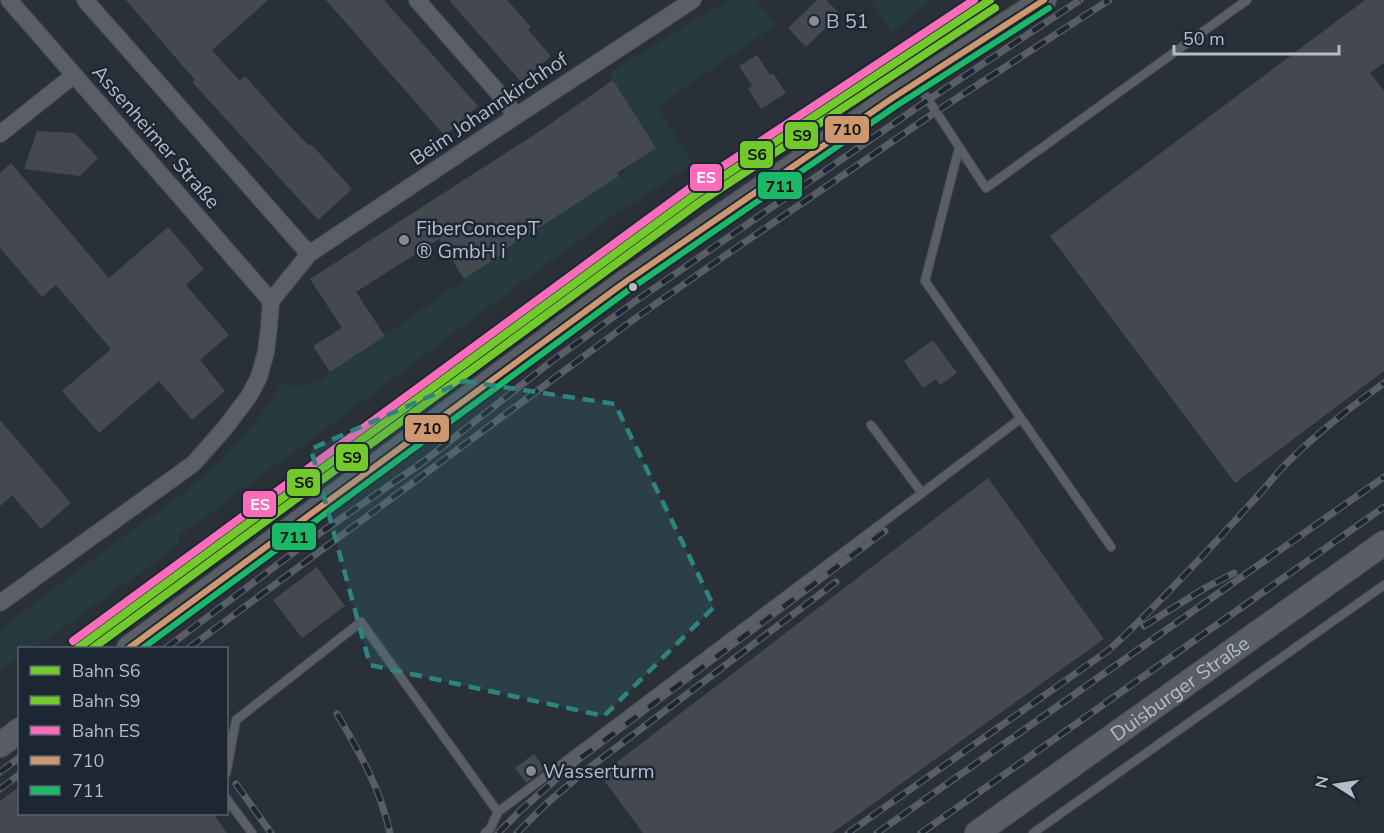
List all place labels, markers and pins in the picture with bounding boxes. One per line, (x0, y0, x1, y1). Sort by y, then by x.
place label: B 51 (826, 8, 869, 35)
marker: B 51 (807, 14, 821, 28)
place label: FiberConcepT ® GmbH i (416, 215, 540, 265)
marker: FiberConcepT ® GmbH i (397, 233, 411, 247)
unlabelled marker (627, 281, 639, 293)
place label: Wasserturm (543, 758, 655, 785)
marker: Wasserturm (524, 764, 538, 778)

